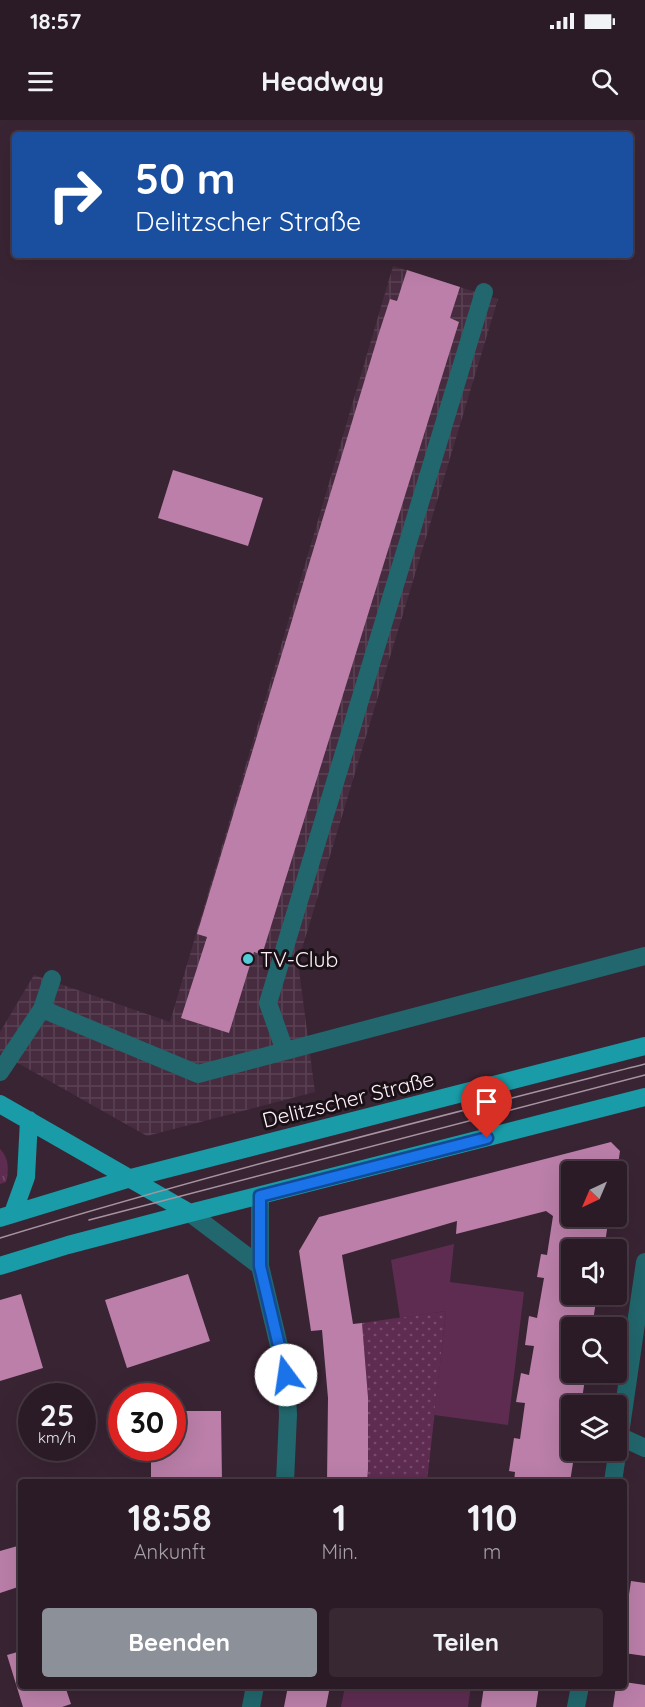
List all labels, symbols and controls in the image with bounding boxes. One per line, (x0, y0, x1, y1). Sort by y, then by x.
text: 18:57 (30, 7, 81, 35)
text: Headway (261, 64, 384, 98)
icon: menu (24, 65, 57, 98)
icon: search (588, 65, 621, 98)
text: 50 m (135, 152, 235, 205)
icon: right (36, 156, 114, 234)
text: Delitzscher Straße (135, 204, 361, 238)
place label: TV-Club (260, 946, 338, 972)
marker: TV-Club (241, 952, 255, 966)
street label: Delitzscher Straße (259, 1065, 437, 1133)
pin (461, 1076, 512, 1138)
icon: arrive (470, 1085, 503, 1118)
north arrow (561, 1161, 627, 1227)
map controls (561, 1161, 627, 1461)
button: sound (561, 1239, 627, 1305)
button: search (561, 1317, 627, 1383)
position arrow (254, 1343, 318, 1407)
speed limit sign: 30 (108, 1383, 186, 1461)
button: layers (561, 1395, 627, 1461)
text: 25 (40, 1396, 74, 1434)
text: km/h (38, 1428, 76, 1447)
text: 18:58 (128, 1495, 212, 1540)
text: 1 (332, 1495, 346, 1540)
text: 110 (467, 1495, 517, 1540)
text: Ankunft (134, 1539, 206, 1564)
text: Min. (321, 1539, 357, 1564)
text: m (483, 1539, 501, 1564)
button: Beenden (42, 1608, 317, 1677)
button: Teilen (329, 1608, 603, 1677)

